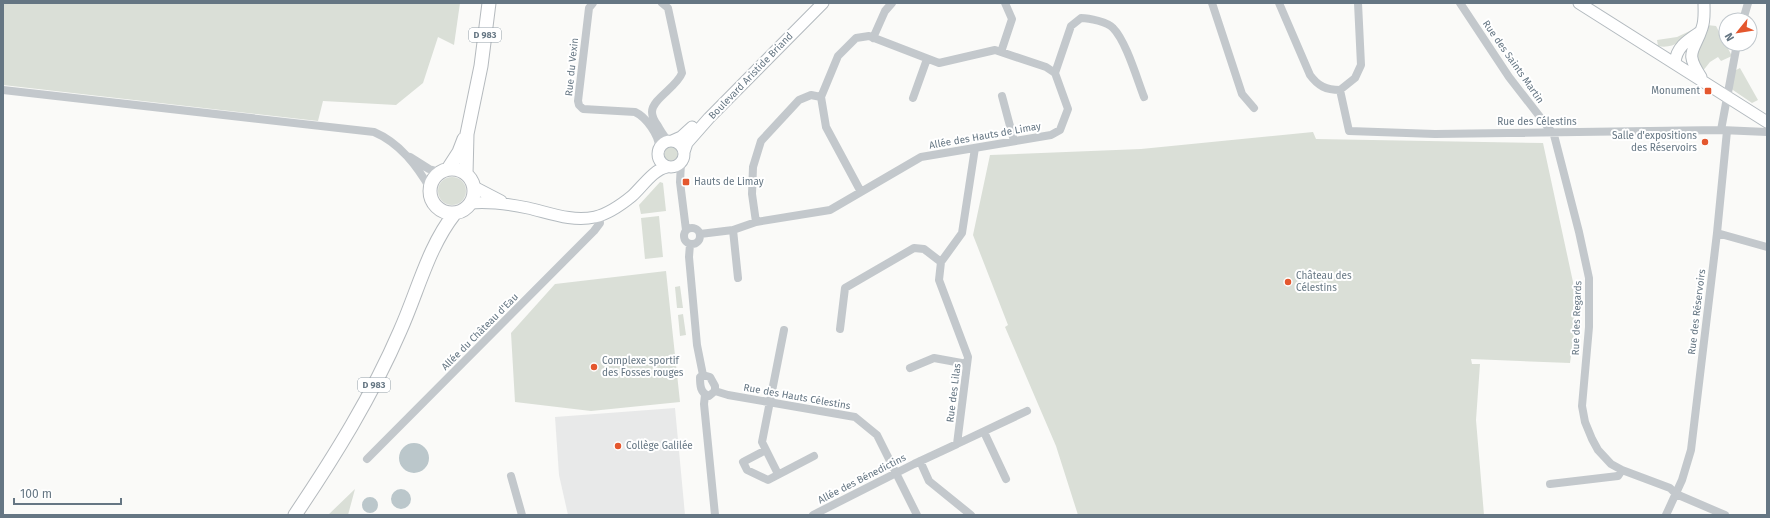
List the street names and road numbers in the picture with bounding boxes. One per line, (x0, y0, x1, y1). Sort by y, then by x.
street label: Rue des Saints Martin (1480, 18, 1546, 106)
road number: D 983 (469, 28, 501, 42)
street label: Boulevard Aristide Briand (706, 30, 796, 122)
street label: Rue du Vexin (563, 37, 581, 97)
street label: Rue des Célestins (1497, 116, 1577, 128)
street label: Allée des Hauts de Limay (928, 120, 1042, 152)
street label: Rue des Réservoirs (1686, 268, 1708, 355)
street label: Rue des Regards (1570, 280, 1584, 356)
street label: Allée du Château d'Eau (439, 291, 521, 373)
street label: Rue des Lilas (944, 362, 964, 423)
road number: D 983 (358, 378, 390, 392)
street label: Rue des Hauts Célestins (743, 382, 852, 412)
street label: Allée des Bénedictins (816, 451, 908, 506)

